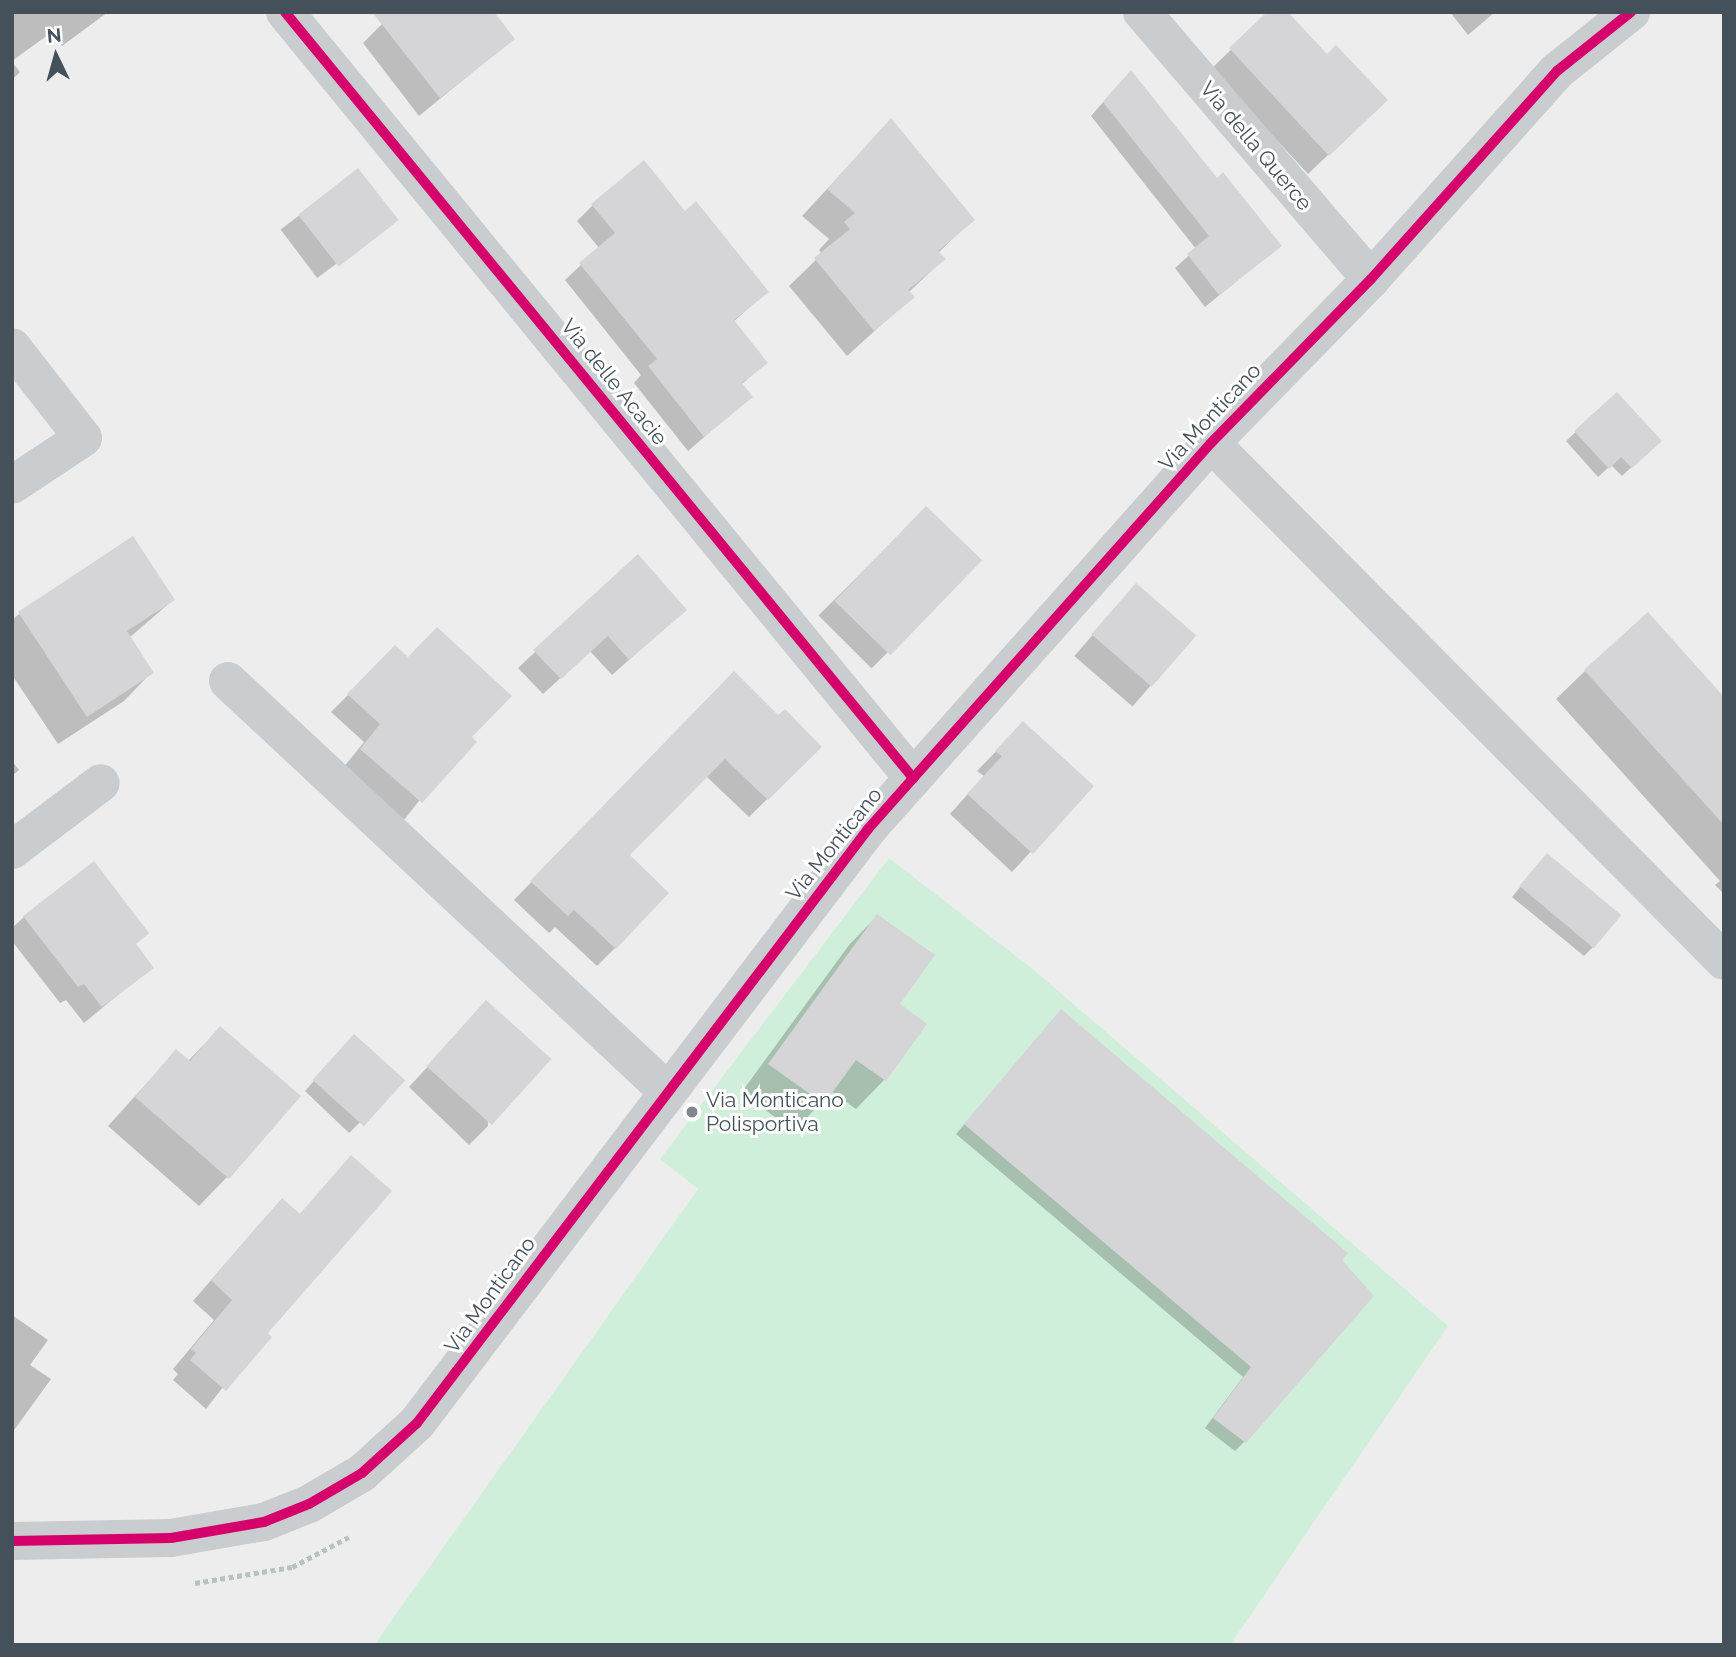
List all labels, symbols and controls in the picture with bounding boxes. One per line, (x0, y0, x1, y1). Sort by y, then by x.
north arrow (21, 21, 91, 91)
text: N (46, 23, 62, 47)
street label: Via della Querce (1195, 76, 1317, 216)
street label: Via delle Acacie (555, 314, 673, 450)
street label: Via Monticano (1154, 358, 1266, 476)
street label: Via Monticano (781, 783, 887, 905)
place label: Via Monticano Polisportiva (706, 1087, 844, 1137)
marker: Via Monticano Polisportiva (684, 1104, 700, 1120)
street label: Via Monticano (439, 1232, 541, 1358)

